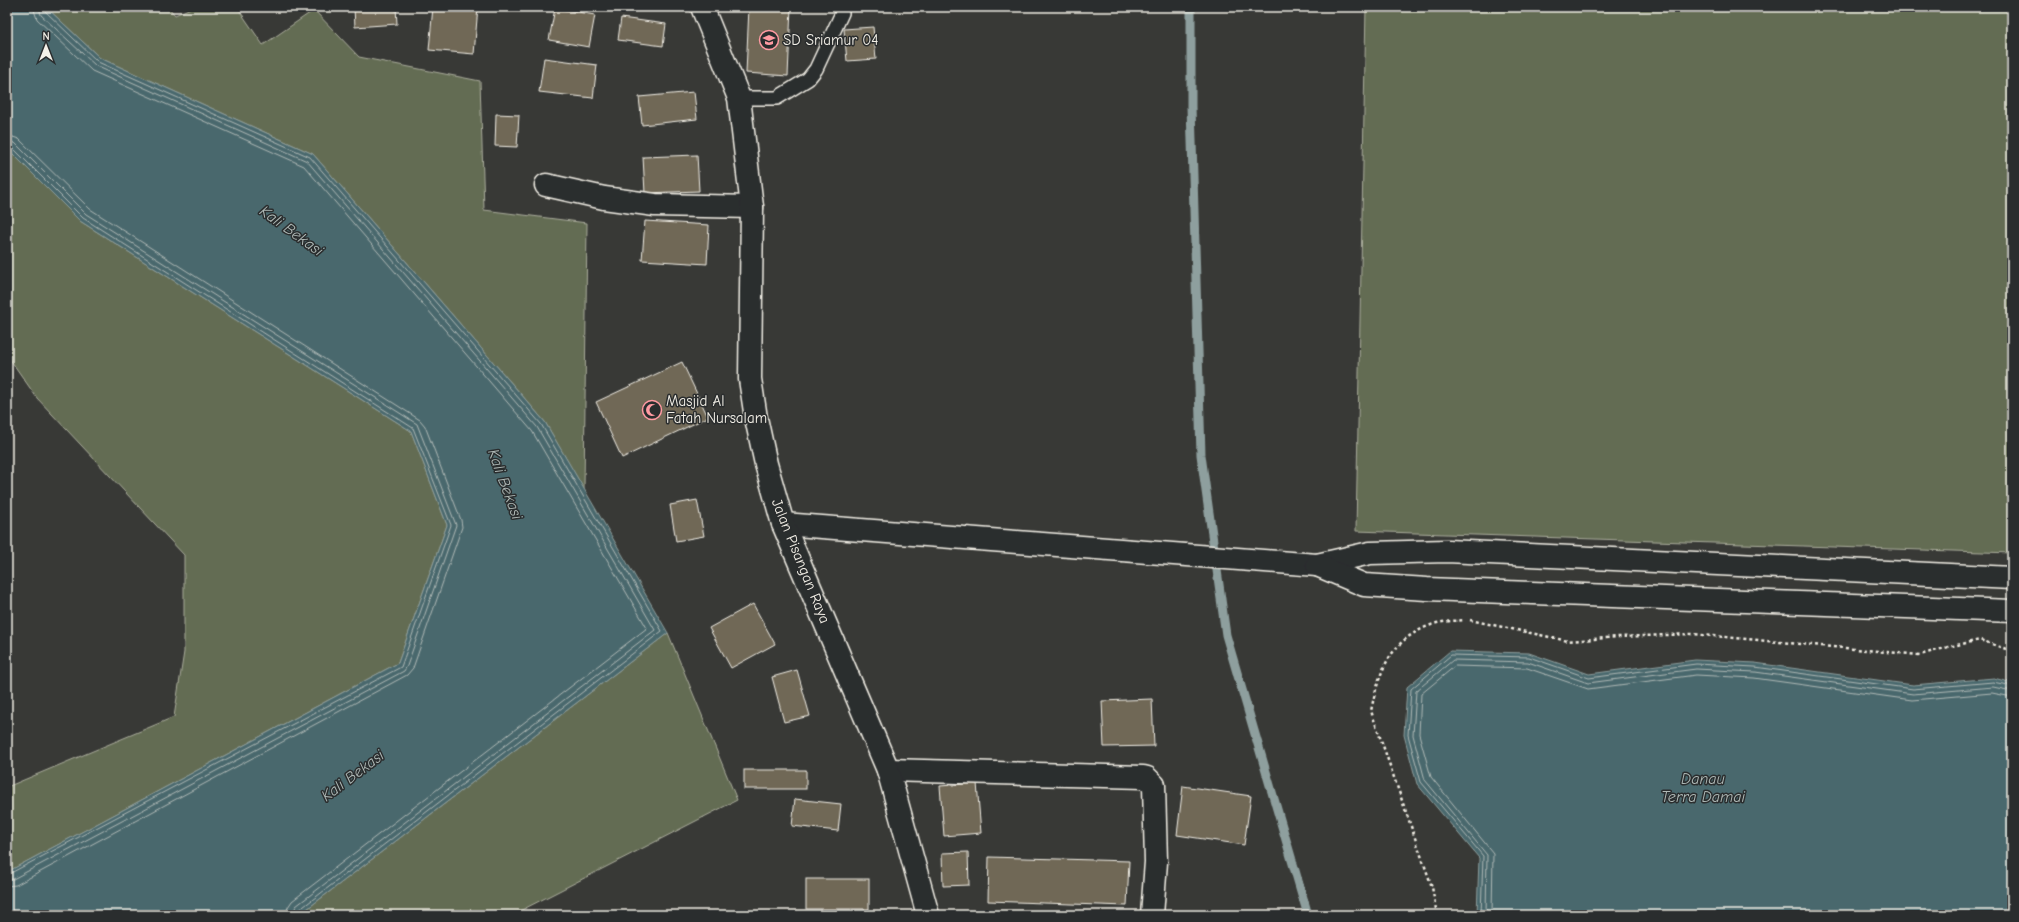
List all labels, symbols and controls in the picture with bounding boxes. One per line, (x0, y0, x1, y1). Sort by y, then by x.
north arrow (26, 26, 66, 66)
school or university icon: SD Sriamur 04 (758, 29, 780, 51)
text: N (42, 30, 50, 43)
place label: SD Sriamur 04 (783, 31, 879, 49)
water label: Kali Bekasi (256, 202, 327, 260)
place label: Masjid Al Fatah Nursalam (666, 392, 767, 427)
mosque icon: Masjid Al Fatah Nursalam (641, 399, 663, 421)
water label: Kali Bekasi (484, 447, 526, 522)
street label: Jalan Pisangan Raya (768, 496, 834, 626)
water label: Kali Bekasi (318, 746, 388, 805)
water label: Danau Terra Damai (1661, 770, 1745, 806)

